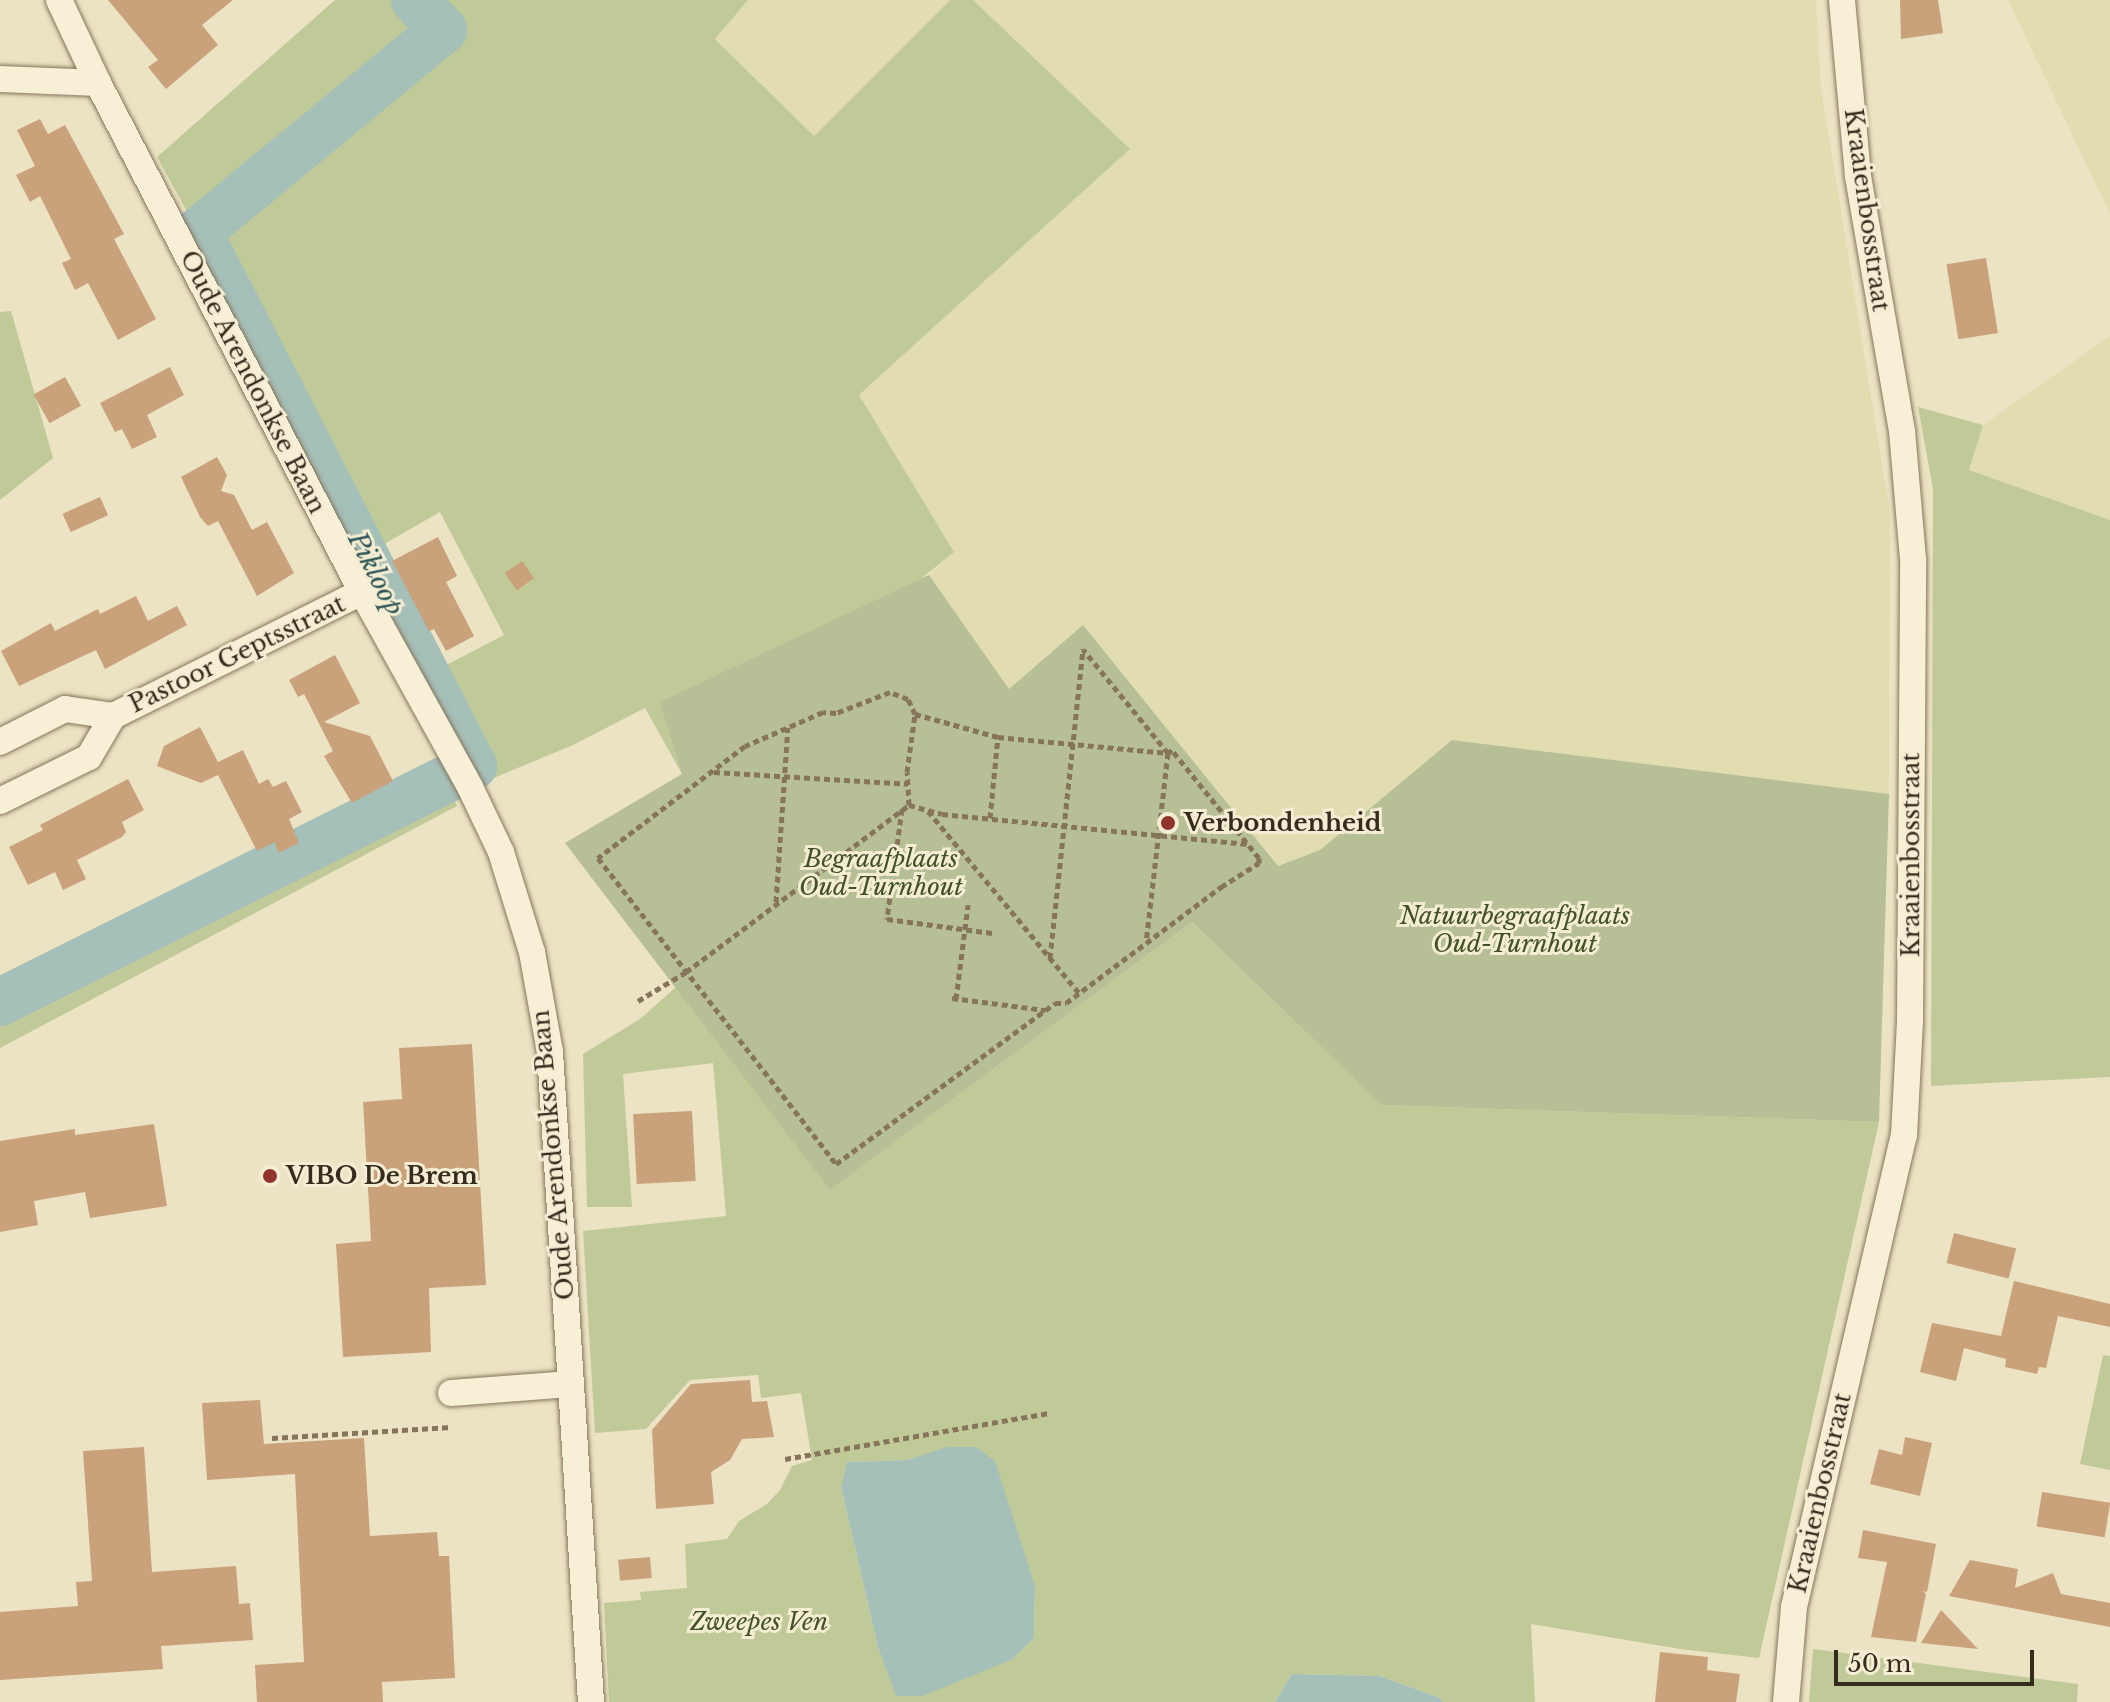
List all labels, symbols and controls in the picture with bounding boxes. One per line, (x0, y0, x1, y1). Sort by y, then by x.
street label: Kraaienbosstraat (1839, 107, 1895, 313)
street label: Oude Arendonkse Baan (174, 245, 332, 519)
water label: Pikloop (341, 527, 409, 621)
street label: Pastoor Geptsstraat (124, 589, 350, 719)
street label: Kraaienbosstraat (1897, 753, 1925, 957)
place label: Verbondenheid (1184, 809, 1381, 837)
marker: Verbondenheid (1159, 814, 1177, 832)
park label: Begraafplaats Oud-Turnhout (799, 845, 963, 901)
park label: Natuurbegraafplaats Oud-Turnhout (1400, 902, 1630, 958)
street label: Oude Arendonkse Baan (526, 1008, 580, 1302)
place label: VIBO De Brem (286, 1162, 478, 1190)
marker: VIBO De Brem (261, 1167, 279, 1185)
street label: Kraaienbosstraat (1783, 1390, 1857, 1596)
park label: Zweepes Ven (690, 1608, 828, 1636)
scale bar (1838, 1634, 2038, 1684)
text: 50 m (1848, 1649, 1911, 1678)

